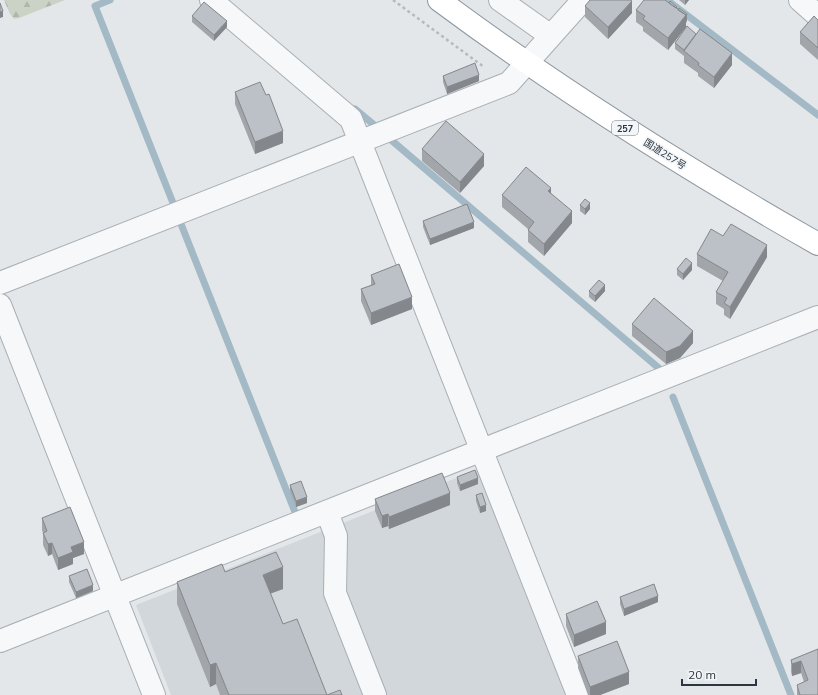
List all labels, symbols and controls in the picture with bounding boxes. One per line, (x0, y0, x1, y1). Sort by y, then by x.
road number: 257 (612, 121, 638, 135)
street label: 国道257号 (641, 136, 689, 172)
scale bar (682, 661, 756, 687)
text: 20 m (688, 667, 716, 682)

